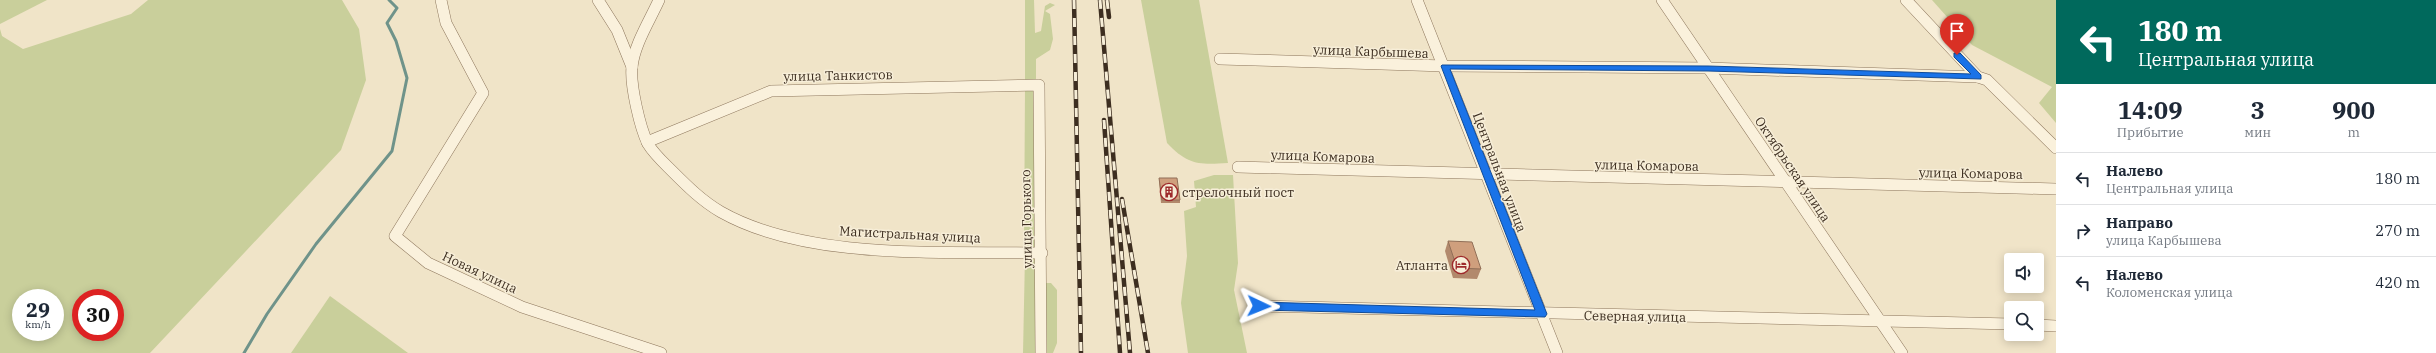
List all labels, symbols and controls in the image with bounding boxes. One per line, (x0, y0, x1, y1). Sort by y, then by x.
text: 180 m (2138, 12, 2222, 49)
pin (1940, 14, 1974, 55)
icon: left (2072, 16, 2124, 68)
icon: arrive (1946, 20, 1968, 42)
street label: улица Карбышева (1313, 41, 1429, 62)
text: Центральная улица (2138, 48, 2314, 71)
street label: улица Танкистов (783, 66, 893, 85)
text: 14:09 (2118, 94, 2183, 126)
text: 3 (2251, 94, 2265, 126)
text: 900 (2332, 94, 2375, 126)
street label: Центральная улица (1469, 110, 1530, 235)
street label: Октябрьская улица (1751, 113, 1834, 225)
text: Прибытие (2117, 124, 2183, 141)
text: мин (2244, 124, 2271, 141)
text: m (2347, 124, 2360, 141)
street label: улица Комарова (1271, 146, 1375, 167)
street label: улица Комарова (1595, 156, 1699, 175)
text: Налево (2106, 161, 2163, 180)
street label: улица Комарова (1919, 164, 2023, 183)
icon: left (2072, 168, 2094, 190)
street label: улица Горького (1017, 169, 1036, 269)
text: 180 m (2375, 169, 2420, 188)
text: Центральная улица (2106, 180, 2233, 197)
building icon: стрелочный пост (1159, 182, 1179, 202)
place label: стрелочный пост (1182, 184, 1294, 201)
text: Направо (2106, 213, 2173, 232)
icon: right (2072, 220, 2094, 242)
text: 270 m (2375, 221, 2420, 240)
street label: Магистральная улица (839, 222, 981, 247)
text: улица Карбышева (2106, 232, 2222, 249)
street label: Новая улица (439, 248, 520, 297)
map controls (2004, 253, 2044, 341)
button: sound (2004, 253, 2044, 293)
hotel icon: Атланта (1451, 255, 1471, 275)
place label: Атланта (1396, 257, 1448, 274)
text: Налево (2106, 265, 2163, 284)
icon: left (2072, 272, 2094, 294)
text: 420 m (2375, 273, 2420, 292)
text: Коломенская улица (2106, 284, 2233, 301)
position arrow (1238, 285, 1280, 327)
speed limit sign: 30 (72, 289, 124, 341)
text: 29 (26, 296, 50, 323)
button: search (2004, 301, 2044, 341)
street label: Северная улица (1584, 307, 1686, 326)
text: km/h (25, 318, 51, 331)

